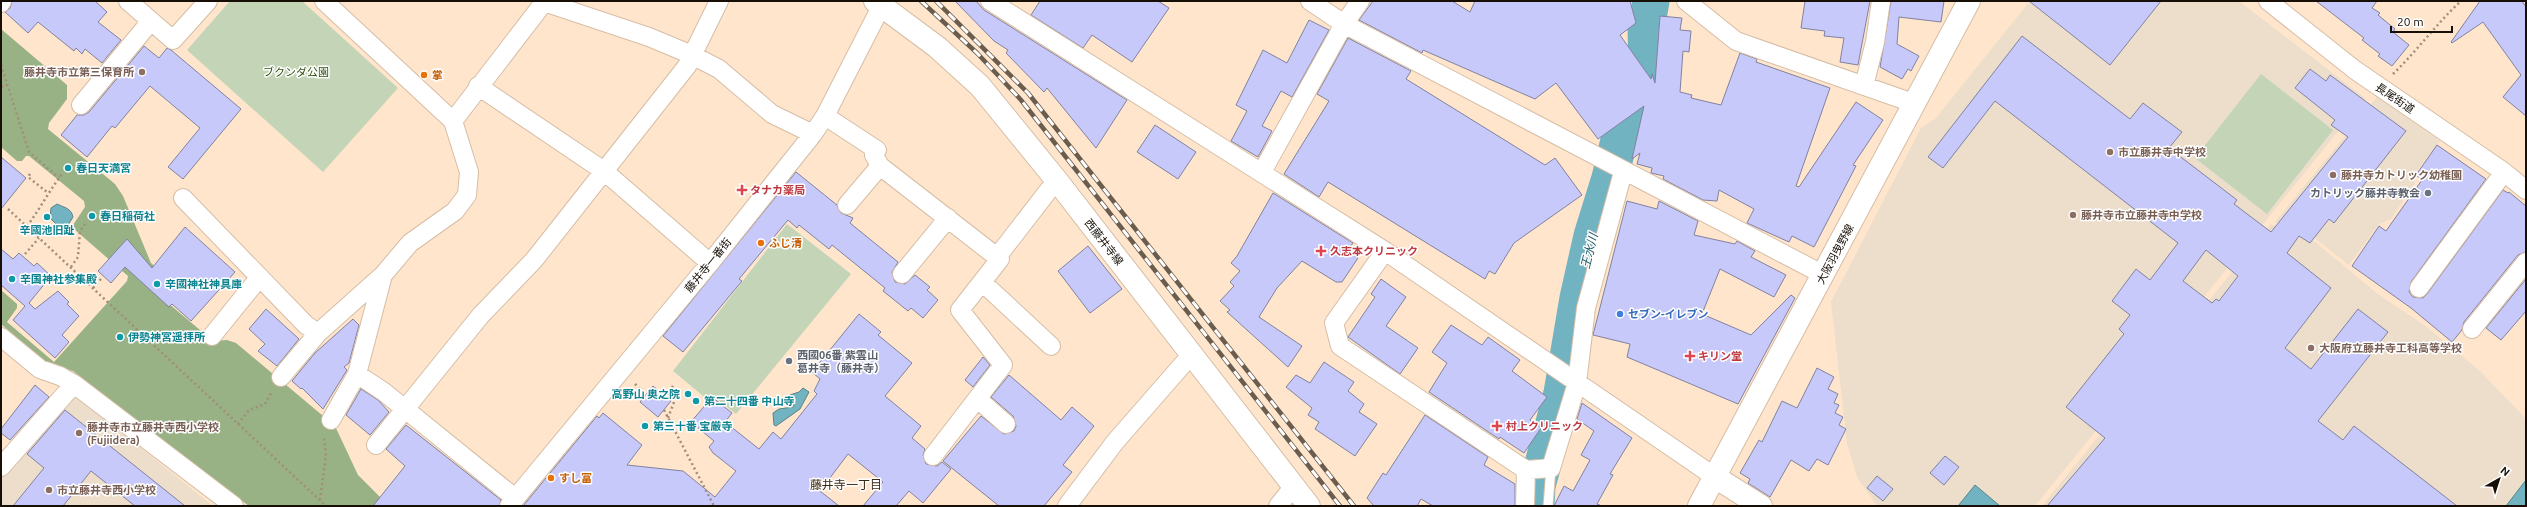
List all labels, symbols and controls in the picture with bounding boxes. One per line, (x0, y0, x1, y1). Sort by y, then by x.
scale bar (2391, 8, 2452, 34)
text: 20 m (2397, 15, 2424, 28)
place label: 藤井寺市立第三保育所 (24, 66, 134, 78)
park label: ブクンダ公園 (263, 66, 329, 78)
marker: 藤井寺市立第三保育所 (137, 67, 147, 77)
place label: 掌 (432, 69, 443, 81)
marker: 掌 (419, 70, 429, 80)
street label: 長尾街道 (2373, 81, 2417, 115)
place label: 市立藤井寺中学校 (2118, 146, 2206, 158)
marker: 市立藤井寺中学校 (2105, 147, 2115, 157)
place label: 春日天満宮 (76, 162, 131, 174)
marker: 春日天満宮 (63, 163, 73, 173)
place label: 藤井寺カトリック幼稚園 (2341, 169, 2462, 181)
marker: 藤井寺カトリック幼稚園 (2328, 170, 2338, 180)
place label: タナカ薬局 (750, 184, 805, 196)
marker: タナカ薬局 (737, 185, 747, 195)
place label: カトリック藤井寺教会 (2310, 187, 2420, 199)
marker: カトリック藤井寺教会 (2423, 188, 2433, 198)
place label: 藤井寺市立藤井寺中学校 (2081, 209, 2202, 221)
place label: 春日稲荷社 (100, 210, 155, 222)
marker: 藤井寺市立藤井寺中学校 (2068, 210, 2078, 220)
marker: 春日稲荷社 (87, 211, 97, 221)
marker: 辛國池旧趾 (42, 212, 52, 222)
street label: 西藤井寺線 (1082, 217, 1126, 267)
street label: 大阪羽曳野線 (1814, 222, 1856, 286)
place label: 辛國池旧趾 (20, 224, 75, 236)
water label: 王水川 (1578, 230, 1600, 270)
street label: 藤井寺一番街 (683, 236, 733, 294)
place label: ふじ清 (769, 237, 802, 249)
marker: ふじ清 (756, 238, 766, 248)
marker: 久志本クリニック (1315, 245, 1327, 257)
place label: 久志本クリニック (1330, 245, 1418, 257)
place label: 辛国神社参集殿 (20, 273, 97, 285)
marker: 辛国神社参集殿 (7, 274, 17, 284)
place label: 辛國神社神具庫 (165, 278, 242, 290)
marker: 辛國神社神具庫 (152, 279, 162, 289)
place label: セブン-イレブン (1628, 308, 1709, 320)
marker: セブン-イレブン (1615, 309, 1625, 319)
place label: 伊勢神宮遥拝所 (128, 331, 205, 343)
marker: 伊勢神宮遥拝所 (115, 332, 125, 342)
place label: 大阪府立藤井寺工科高等学校 (2319, 342, 2462, 354)
marker: 大阪府立藤井寺工科高等学校 (2306, 343, 2316, 353)
place label: 西國06番 紫雲山 葛井寺（藤井寺） (797, 349, 885, 374)
place label: キリン堂 (1698, 350, 1742, 362)
marker: キリン堂 (1685, 351, 1695, 361)
marker: 西國06番 紫雲山 葛井寺（藤井寺） (784, 356, 794, 366)
place label: 高野山 奥之院 (611, 388, 680, 400)
marker: 高野山 奥之院 (683, 389, 693, 399)
place label: 第二十四番 中山寺 (704, 395, 795, 407)
marker: 第二十四番 中山寺 (691, 396, 701, 406)
place label: 第三十番 宝厳寺 (653, 420, 733, 432)
marker: 村上クリニック (1491, 420, 1503, 432)
place label: 村上クリニック (1506, 420, 1583, 432)
place label: 藤井寺市立藤井寺西小学校 (Fujiidera) (87, 421, 219, 447)
marker: 第三十番 宝厳寺 (640, 421, 650, 431)
marker: 藤井寺市立藤井寺西小学校 (Fujiidera) (74, 428, 84, 438)
north arrow (2479, 459, 2519, 499)
text: N (2498, 464, 2512, 478)
place label: すし冨 (559, 472, 592, 484)
marker: すし冨 (546, 473, 556, 483)
district label: 藤井寺一丁目 (810, 478, 882, 491)
place label: 市立藤井寺西小学校 (57, 484, 156, 496)
marker: 市立藤井寺西小学校 (44, 485, 54, 495)

